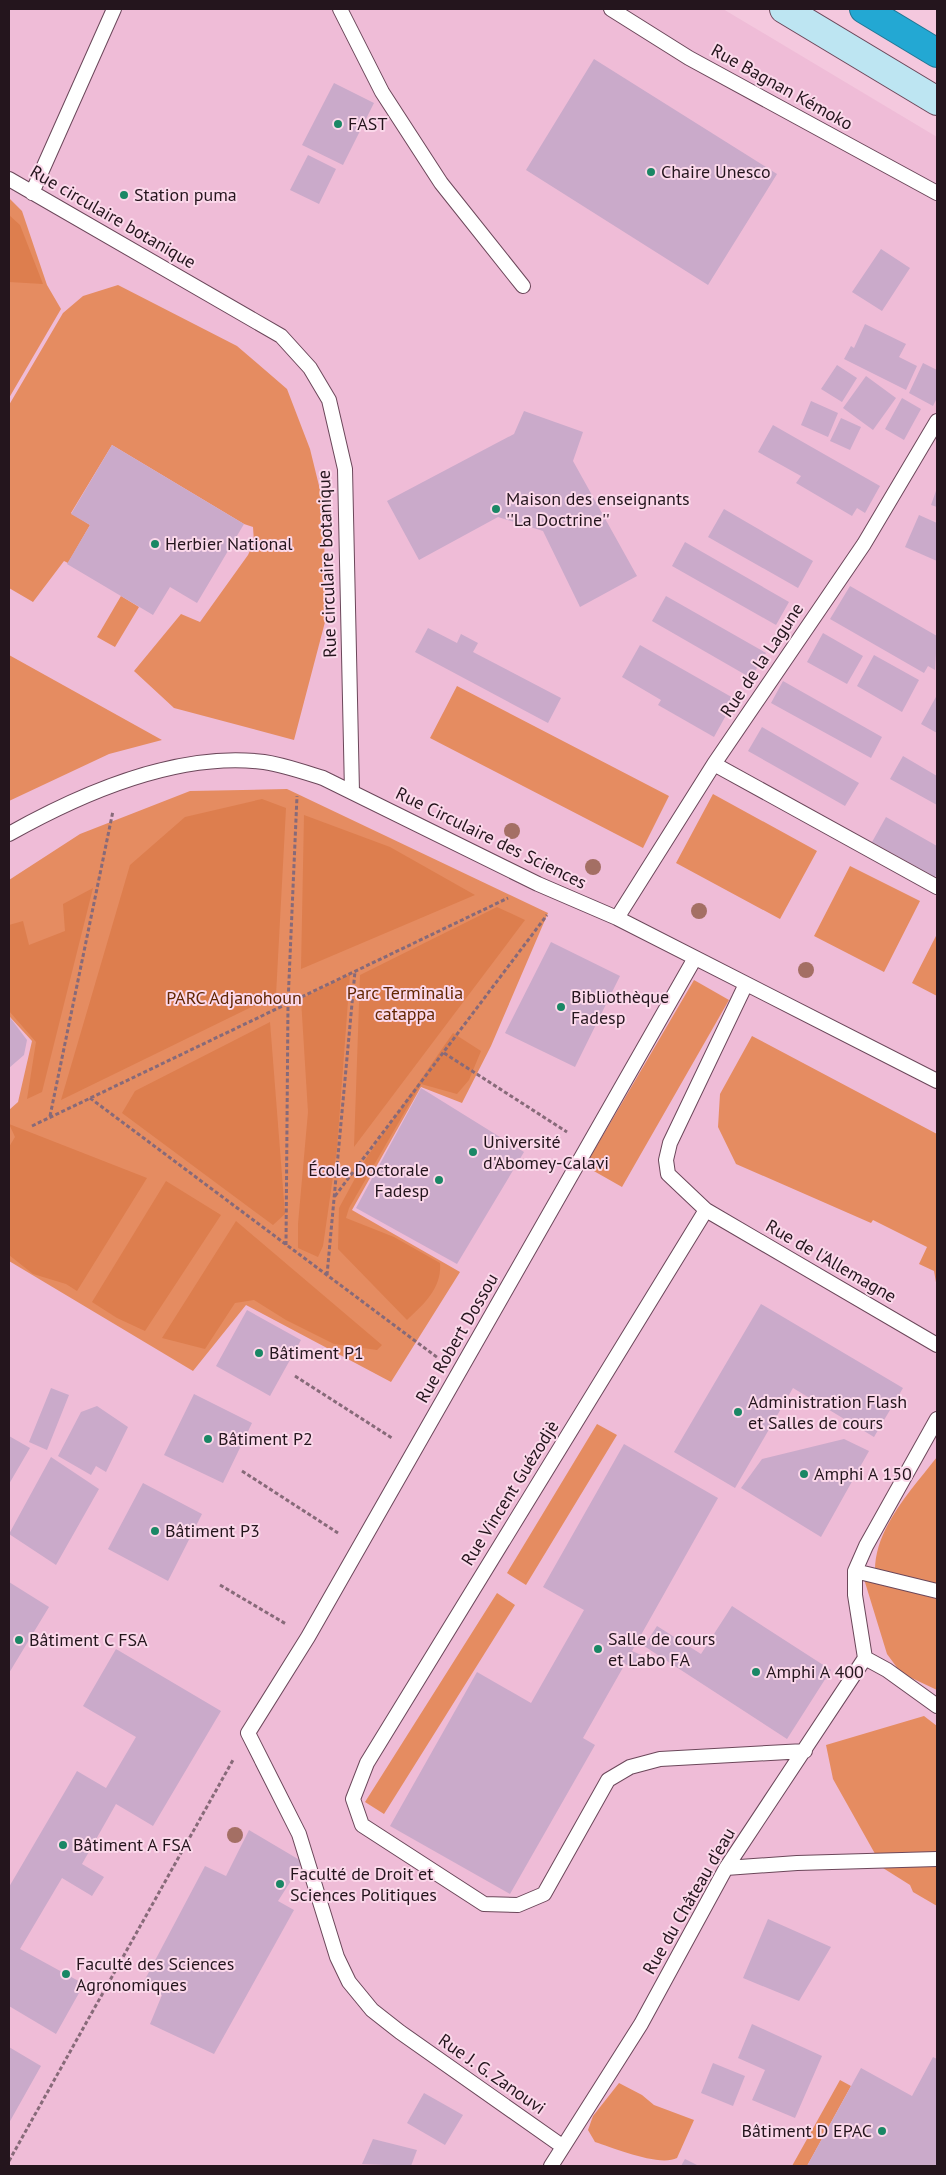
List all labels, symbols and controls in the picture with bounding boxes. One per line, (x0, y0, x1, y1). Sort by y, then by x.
street label: Rue Bagnan Kémoko (707, 38, 857, 135)
place label: FAST (348, 112, 387, 135)
marker: FAST (332, 118, 344, 130)
street label: Rue circulaire botanique (26, 160, 200, 273)
place label: Chaire Unesco (661, 160, 771, 183)
marker: Chaire Unesco (645, 166, 657, 178)
place label: Station puma (134, 183, 237, 206)
marker: Station puma (118, 189, 130, 201)
street label: Rue circulaire botanique (312, 470, 341, 658)
place label: Maison des enseignants ''La Doctrine'' (506, 487, 690, 531)
marker: Maison des enseignants ''La Doctrine'' (490, 503, 502, 515)
place label: Herbier National (165, 532, 293, 555)
marker: Herbier National (149, 538, 161, 550)
street label: Rue de la Lagune (715, 598, 808, 721)
street label: Rue Circulaire des Sciences (392, 781, 590, 894)
park label: Parc Terminalia catappa (347, 981, 463, 1025)
place label: Bibliothèque Fadesp (571, 985, 669, 1029)
park label: PARC Adjanohoun (166, 986, 302, 1009)
marker: Bibliothèque Fadesp (555, 1001, 567, 1013)
place label: Université d'Abomey-Calavi (483, 1130, 609, 1174)
marker: Université d'Abomey-Calavi (467, 1146, 479, 1158)
place label: École Doctorale Fadesp (308, 1158, 429, 1202)
marker: École Doctorale Fadesp (433, 1174, 445, 1186)
street label: Rue de l'Allemagne (762, 1214, 901, 1307)
street label: Rue Robert Dossou (410, 1269, 503, 1407)
place label: Bâtiment P1 (269, 1341, 364, 1364)
marker: Bâtiment P1 (253, 1347, 265, 1359)
place label: Administration Flash et Salles de cours (748, 1390, 907, 1434)
marker: Administration Flash et Salles de cours (732, 1406, 744, 1418)
street label: Rue Vincent Guézodjè (456, 1416, 564, 1570)
place label: Bâtiment P2 (218, 1427, 313, 1450)
marker: Bâtiment P2 (202, 1433, 214, 1445)
place label: Amphi A 150 (814, 1462, 912, 1485)
marker: Amphi A 150 (798, 1468, 810, 1480)
place label: Bâtiment P3 (165, 1519, 260, 1542)
marker: Bâtiment P3 (149, 1525, 161, 1537)
place label: Salle de cours et Labo FA (608, 1627, 715, 1671)
place label: Bâtiment C FSA (29, 1628, 148, 1651)
marker: Bâtiment C FSA (13, 1634, 25, 1646)
marker: Salle de cours et Labo FA (592, 1643, 604, 1655)
place label: Amphi A 400 (766, 1660, 864, 1683)
marker: Amphi A 400 (750, 1666, 762, 1678)
street label: Rue du Château d'eau (637, 1823, 740, 1978)
place label: Bâtiment A FSA (73, 1833, 192, 1856)
marker: Bâtiment A FSA (57, 1839, 69, 1851)
place label: Faculté de Droit et Sciences Politiques (290, 1862, 437, 1906)
marker: Faculté de Droit et Sciences Politiques (274, 1878, 286, 1890)
place label: Faculté des Sciences Agronomiques (76, 1952, 234, 1996)
marker: Faculté des Sciences Agronomiques (60, 1968, 72, 1980)
street label: Rue J. G. Zanouvi (434, 2028, 550, 2119)
place label: Bâtiment D EPAC (742, 2119, 872, 2142)
marker: Bâtiment D EPAC (876, 2125, 888, 2137)

